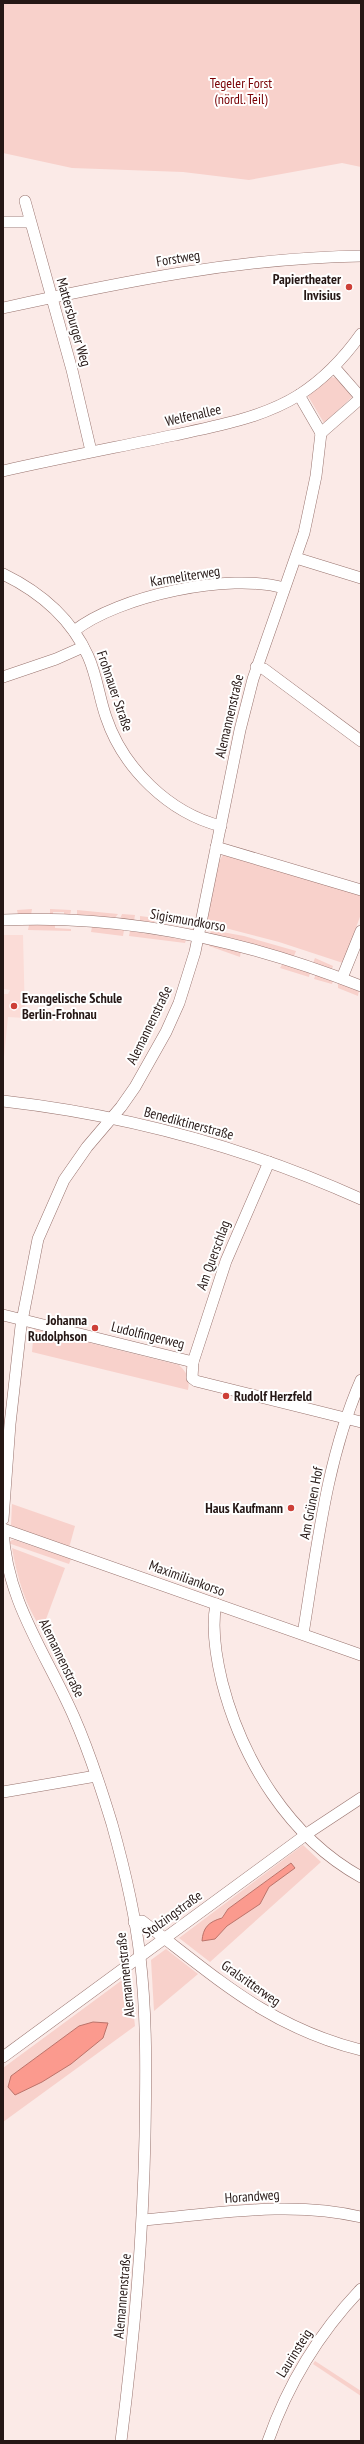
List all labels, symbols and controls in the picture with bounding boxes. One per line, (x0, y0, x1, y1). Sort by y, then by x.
park label: Tegeler Forst (nördl. Teil) (210, 74, 272, 108)
street label: Forstweg (155, 246, 201, 270)
place label: Papiertheater Invisius (273, 270, 342, 304)
street label: Mattersburger Weg (53, 276, 95, 368)
marker: Papiertheater Invisius (344, 282, 354, 292)
street label: Welfenallee (163, 400, 223, 430)
street label: Karmeliterweg (149, 562, 221, 590)
street label: Frohnauer Straße (93, 648, 137, 734)
street label: Alemannenstraße (211, 672, 247, 760)
street label: Sigismundkorso (149, 905, 227, 935)
street label: Alemannenstraße (122, 983, 176, 1067)
place label: Evangelische Schule Berlin-Frohnau (22, 989, 122, 1023)
marker: Evangelische Schule Berlin-Frohnau (9, 1001, 19, 1011)
street label: Benediktinerstraße (142, 1102, 236, 1144)
street label: Am Querschlag (192, 1218, 234, 1292)
place label: Johanna Rudolphson (28, 1311, 87, 1345)
street label: Ludolfingerweg (110, 1317, 186, 1353)
marker: Johanna Rudolphson (90, 1323, 100, 1333)
place label: Rudolf Herzfeld (234, 1387, 312, 1405)
marker: Rudolf Herzfeld (221, 1391, 231, 1401)
street label: Am Grünen Hof (295, 1465, 327, 1541)
place label: Haus Kaufmann (205, 1499, 283, 1517)
marker: Haus Kaufmann (286, 1503, 296, 1513)
street label: Maximiliankorso (147, 1556, 227, 1600)
street label: Alemannenstraße (35, 1616, 89, 1700)
street label: Stolzingstraße (138, 1886, 206, 1942)
street label: Alemannenstraße (112, 1931, 138, 2018)
street label: Gralsritterweg (218, 1956, 284, 2010)
street label: Horandweg (224, 2185, 280, 2207)
street label: Alemannenstraße (109, 2253, 135, 2339)
street label: Laurinsteig (272, 2325, 316, 2381)

